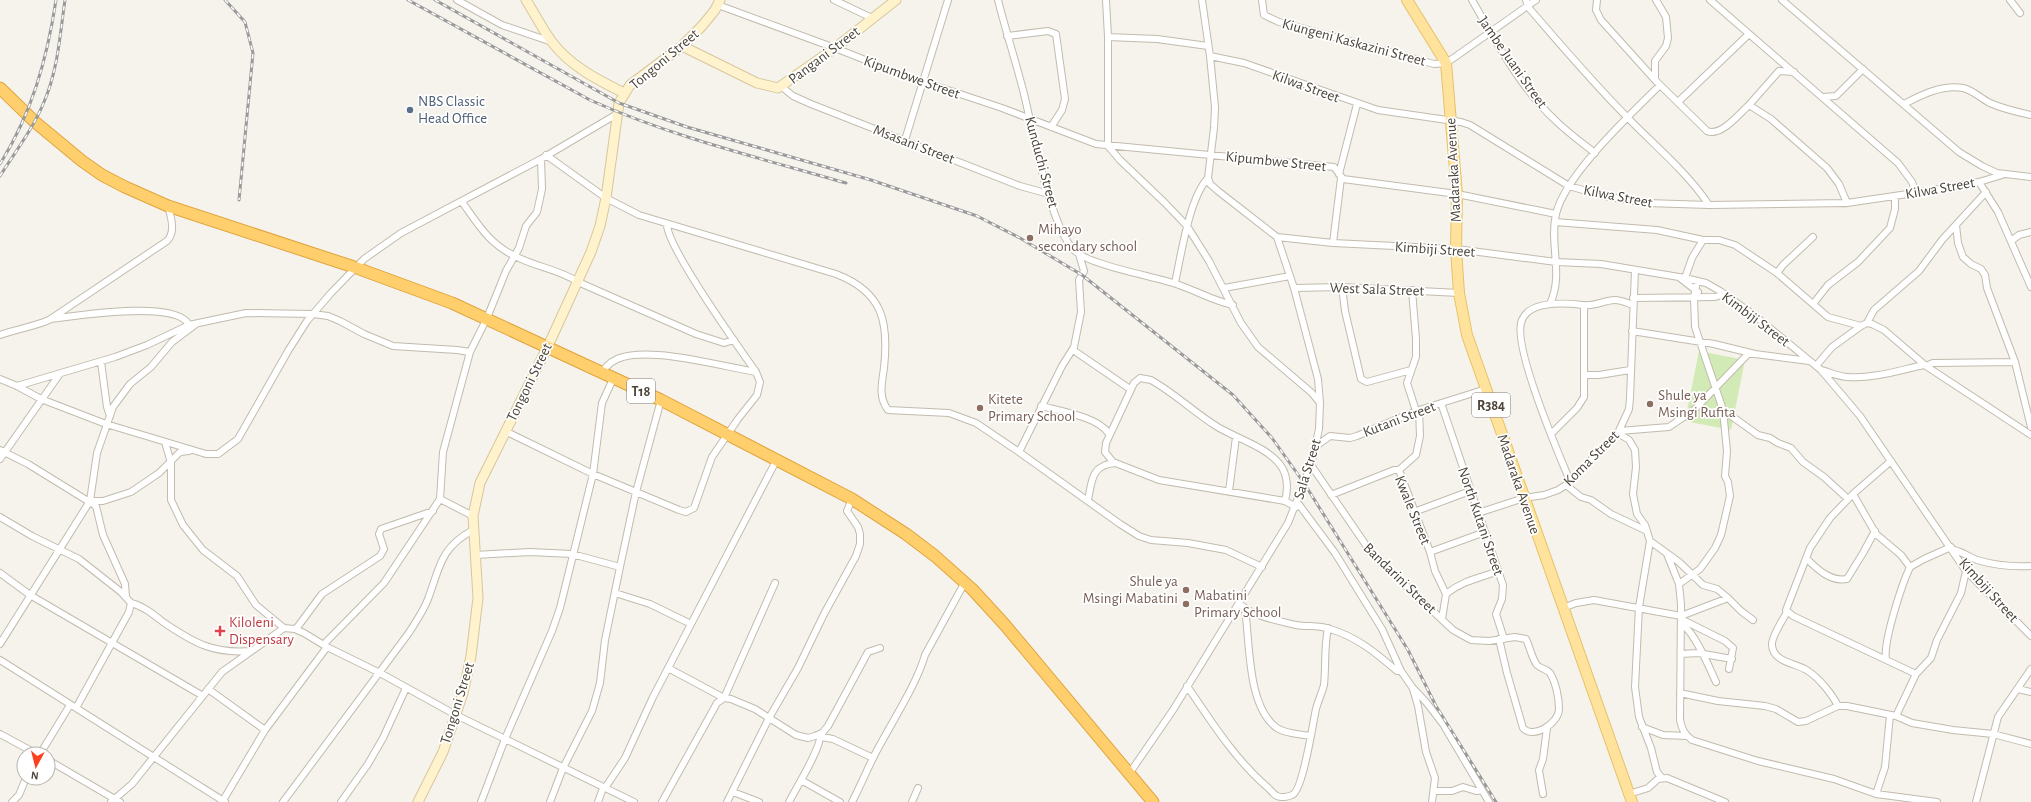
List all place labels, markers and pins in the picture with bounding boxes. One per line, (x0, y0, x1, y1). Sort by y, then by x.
place label: NBS Classic Head Office (418, 94, 487, 126)
marker: NBS Classic Head Office (405, 105, 415, 115)
place label: Mihayo secondary school (1038, 222, 1137, 254)
marker: Mihayo secondary school (1025, 233, 1035, 243)
place label: Shule ya Msingi Rufita (1658, 388, 1736, 420)
place label: Kitete Primary School (988, 392, 1076, 424)
marker: Shule ya Msingi Rufita (1645, 399, 1655, 409)
marker: Kitete Primary School (975, 403, 985, 413)
place label: Shule ya Msingi Mabatini (1083, 574, 1178, 606)
marker: Shule ya Msingi Mabatini (1181, 585, 1191, 595)
place label: Mabatini Primary School (1194, 588, 1282, 620)
marker: Mabatini Primary School (1181, 599, 1191, 609)
place label: Kiloleni Dispensary (229, 615, 295, 647)
marker: Kiloleni Dispensary (214, 625, 226, 637)

